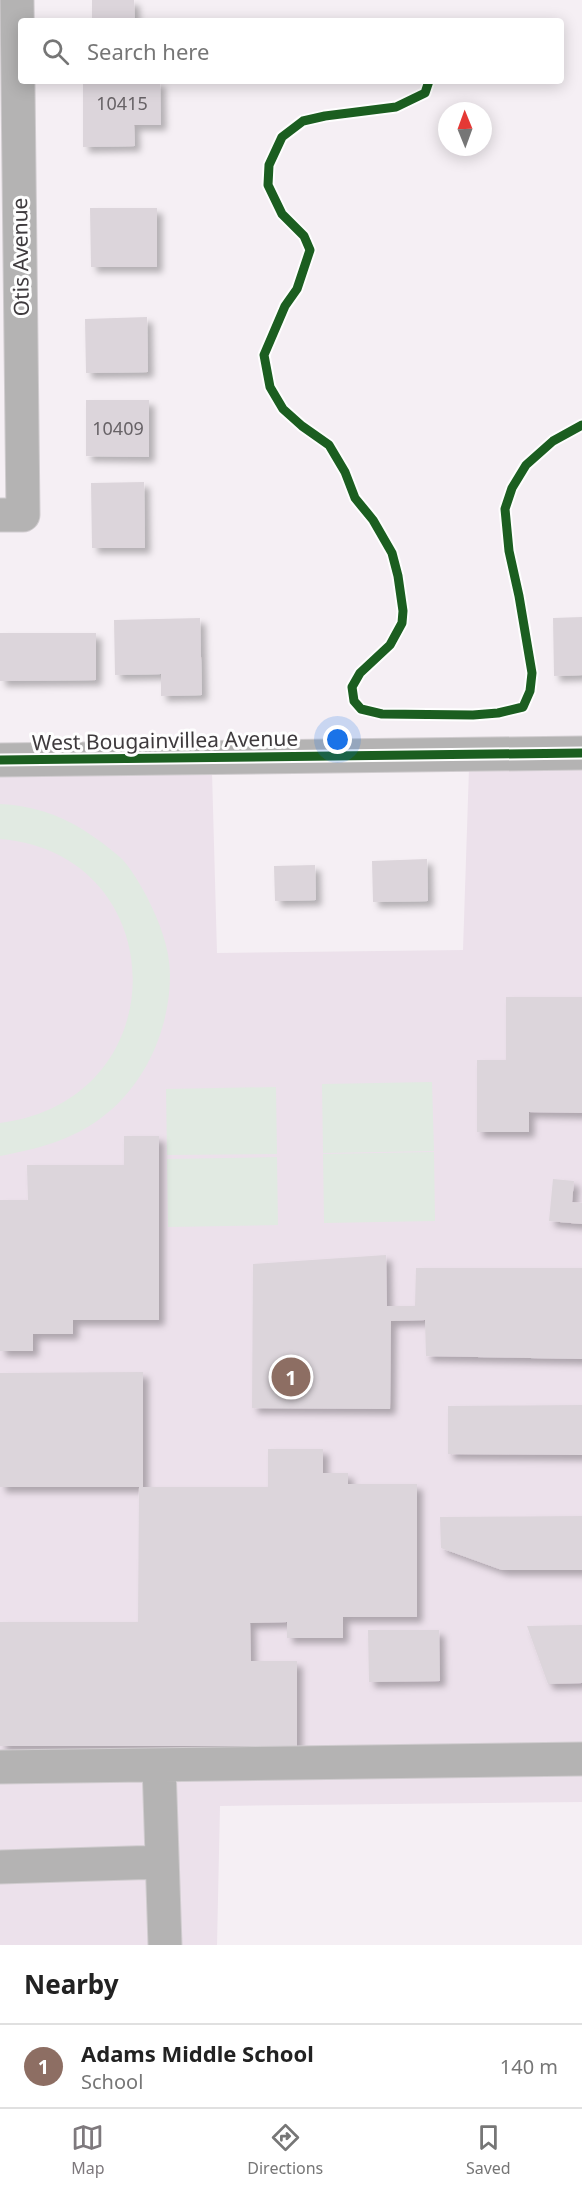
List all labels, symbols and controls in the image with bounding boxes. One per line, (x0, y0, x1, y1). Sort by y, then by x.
search box (18, 18, 564, 84)
icon: search (39, 35, 72, 68)
text: Search here (87, 36, 209, 66)
house number: 10415 (96, 91, 148, 115)
north arrow (438, 102, 492, 156)
street label: Otis Avenue (5, 197, 35, 317)
house number: 10409 (92, 416, 144, 440)
street label: West Bougainvillea Avenue (32, 724, 298, 756)
your location (323, 725, 352, 754)
pin: 1 (272, 1354, 310, 1400)
text: Nearby (24, 1966, 119, 2002)
text: Adams Middle School (81, 2038, 314, 2068)
text: 1 (38, 2053, 49, 2080)
text: 140 m (500, 2053, 558, 2080)
text: School (81, 2068, 143, 2095)
tab: Map (71, 2121, 105, 2179)
tab: Directions (247, 2121, 323, 2179)
tab: Saved (466, 2121, 511, 2179)

